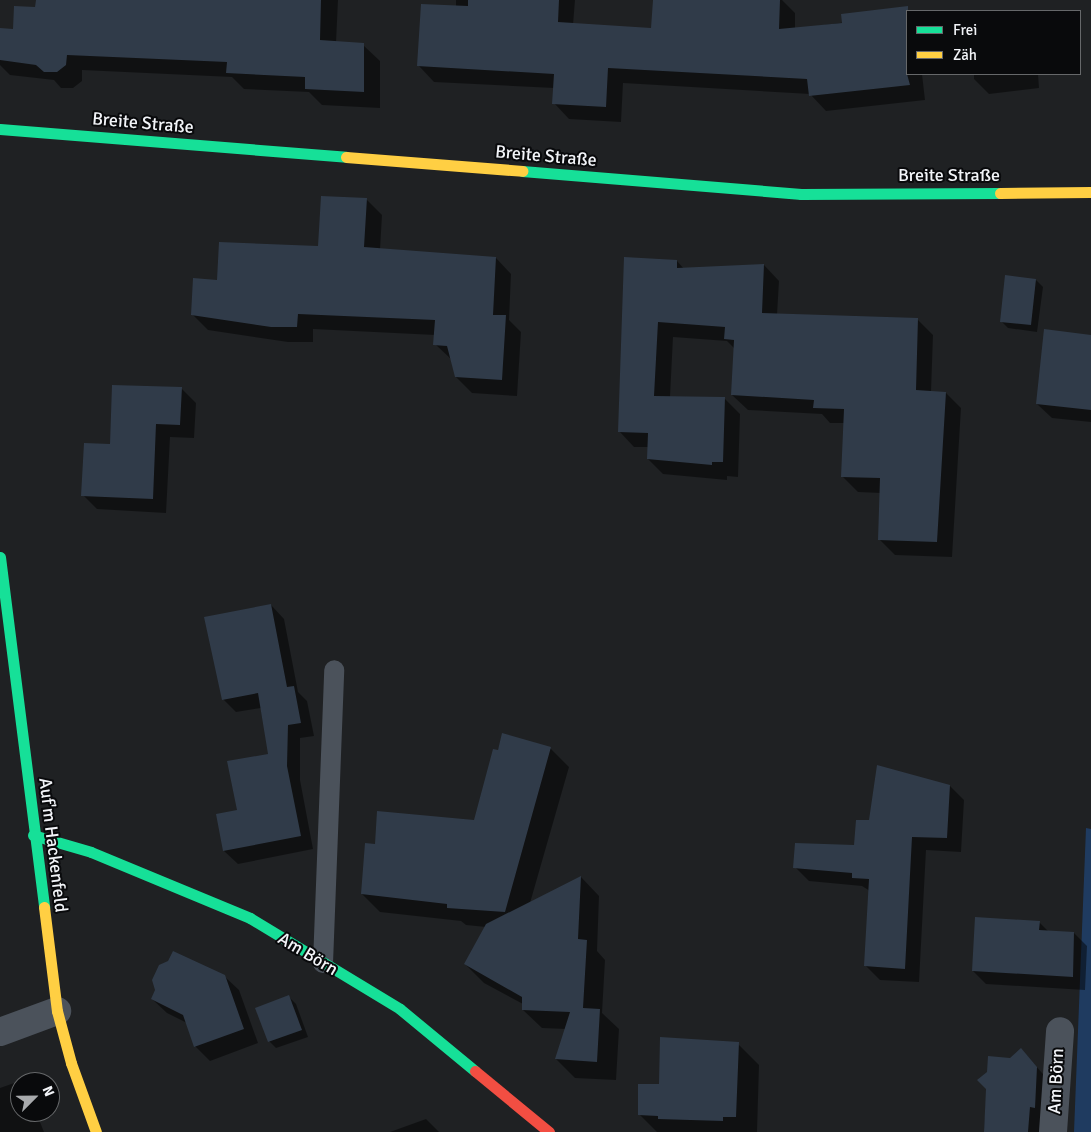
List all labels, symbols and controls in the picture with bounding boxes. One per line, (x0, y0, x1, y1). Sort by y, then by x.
legend (906, 10, 1081, 75)
text: Frei (953, 21, 977, 39)
text: Zäh (953, 46, 977, 64)
street label: Breite Straße (91, 108, 195, 138)
street label: Breite Straße (494, 141, 598, 171)
street label: Breite Straße (898, 164, 1000, 186)
street label: Auf'm Hackenfeld (34, 776, 72, 914)
street label: Am Börn (274, 928, 342, 980)
street label: Am Börn (1043, 1047, 1069, 1115)
north arrow (10, 1072, 60, 1122)
text: N (39, 1084, 58, 1099)

